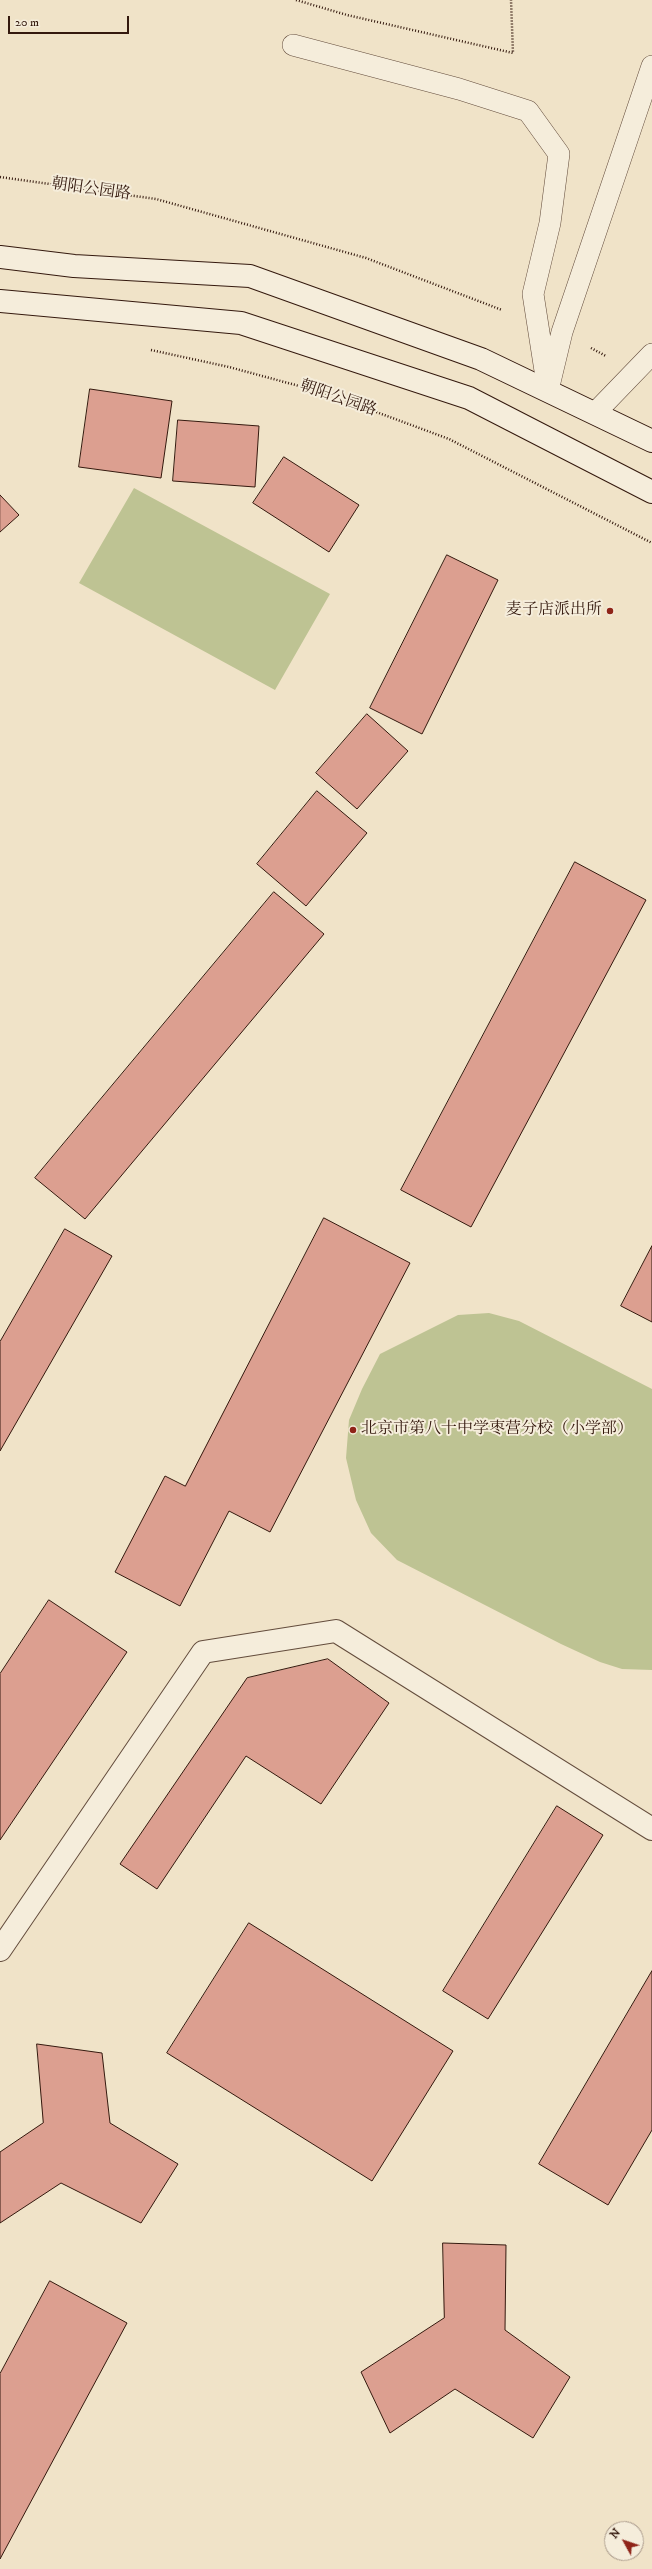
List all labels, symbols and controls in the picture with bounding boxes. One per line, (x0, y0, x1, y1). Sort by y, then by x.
scale bar (10, 8, 131, 34)
text: 20 m (15, 15, 39, 30)
street label: 朝阳公园路 (50, 175, 132, 205)
street label: 朝阳公园路 (297, 377, 379, 421)
place label: 麦子店派出所 (506, 601, 602, 621)
marker: 麦子店派出所 (605, 606, 615, 616)
place label: 北京市第八十中学枣营分校（小学部） (361, 1420, 633, 1440)
marker: 北京市第八十中学枣营分校（小学部） (348, 1425, 358, 1435)
north arrow (604, 2521, 644, 2561)
text: N (607, 2526, 624, 2542)

